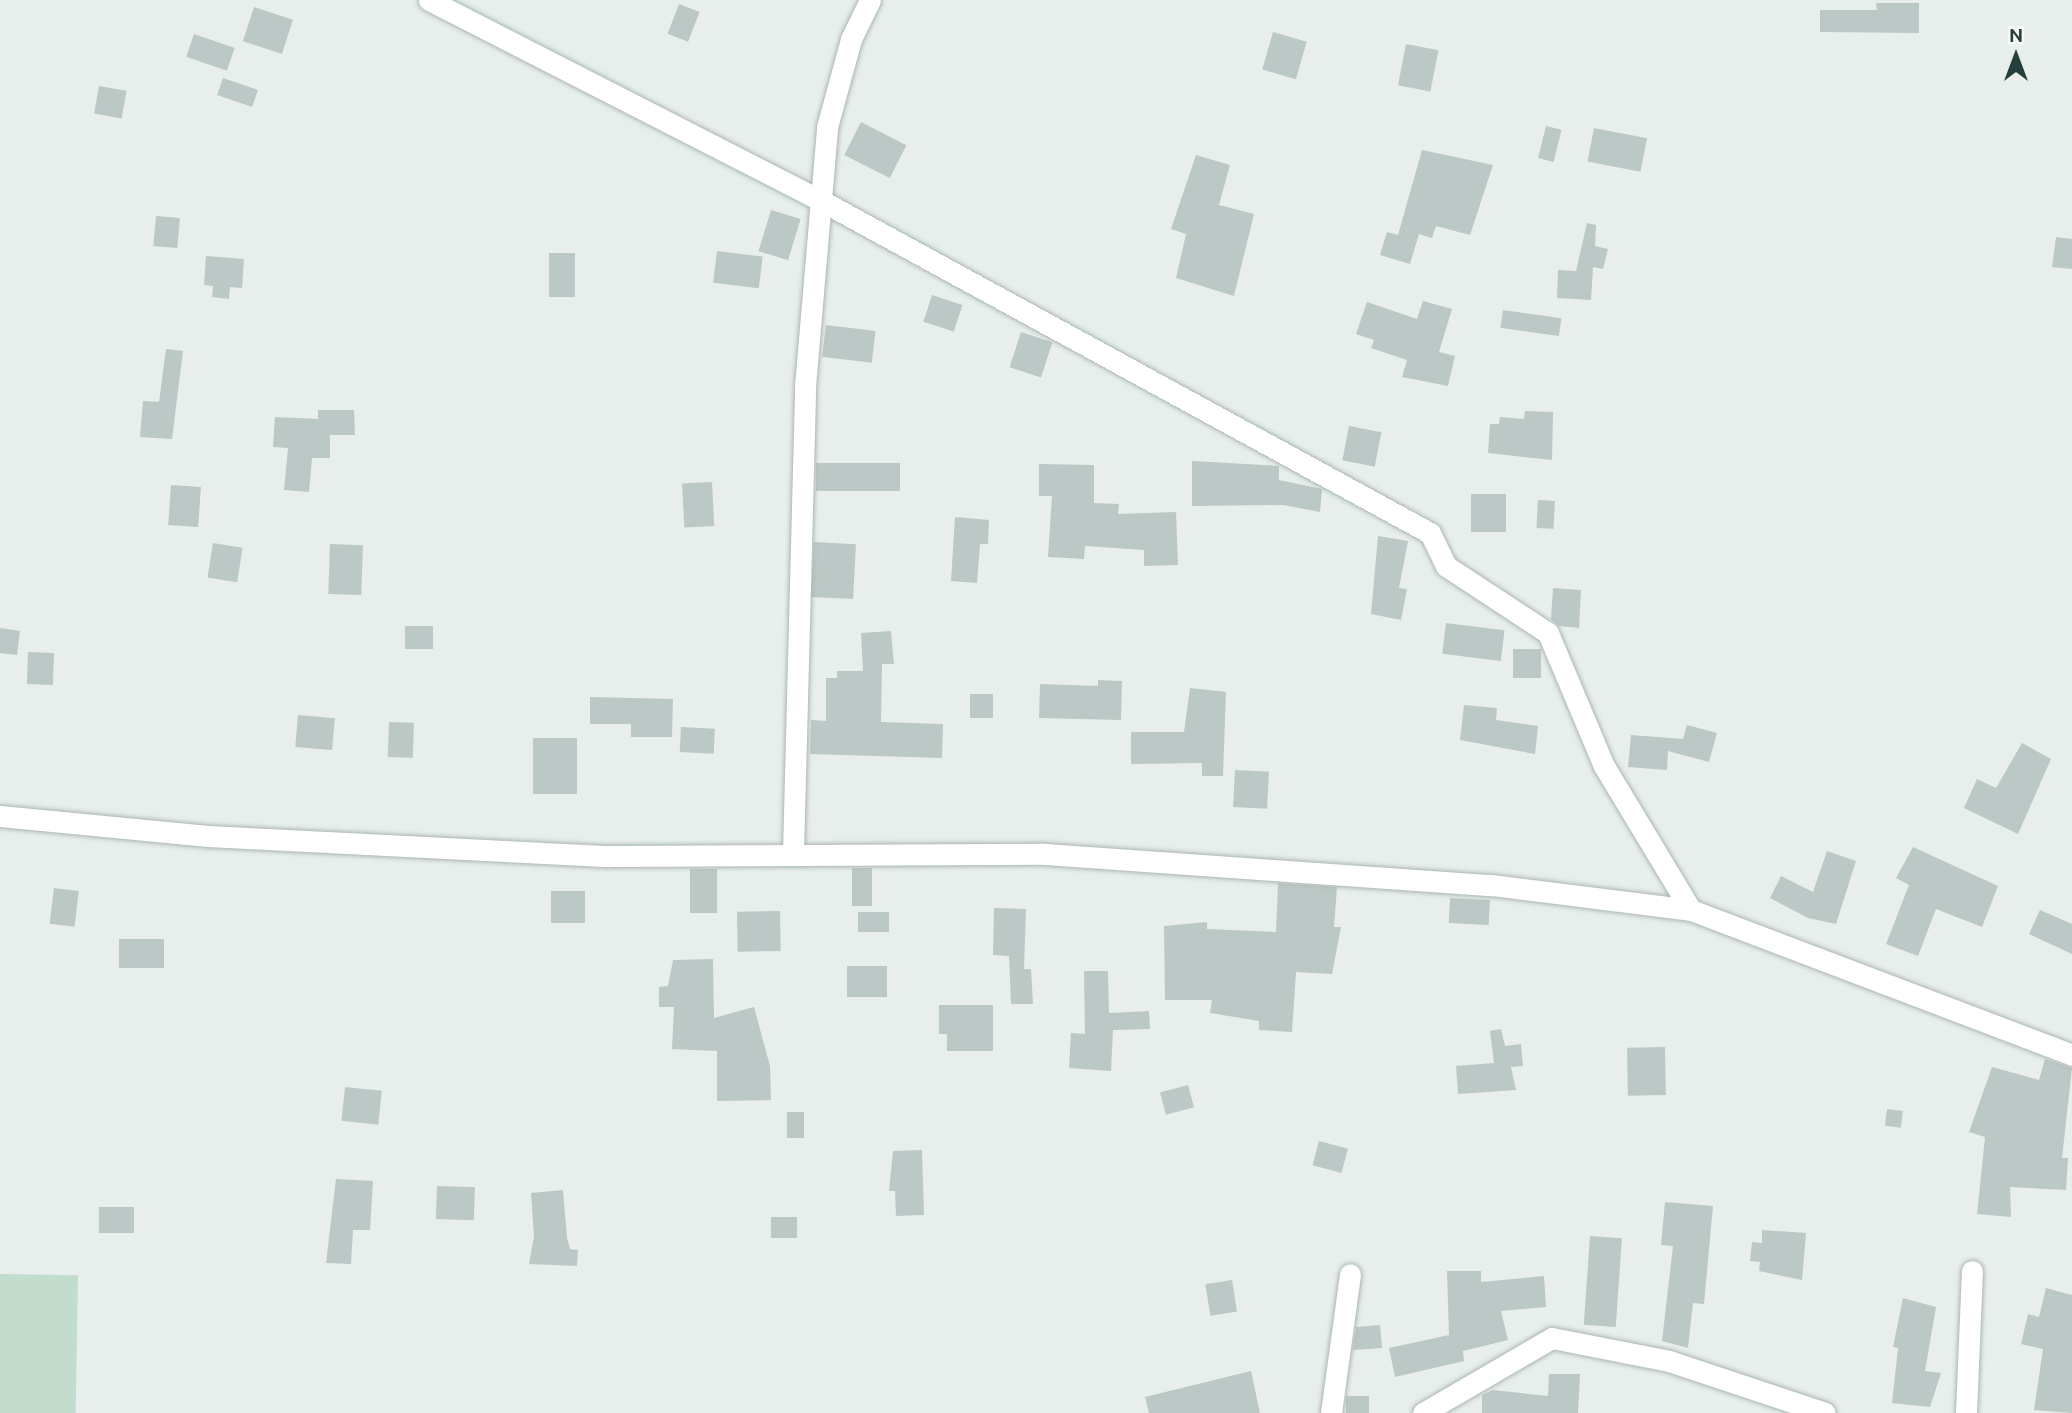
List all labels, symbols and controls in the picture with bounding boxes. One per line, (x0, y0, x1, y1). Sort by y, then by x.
north arrow (1981, 21, 2051, 91)
text: N (2009, 24, 2023, 46)

